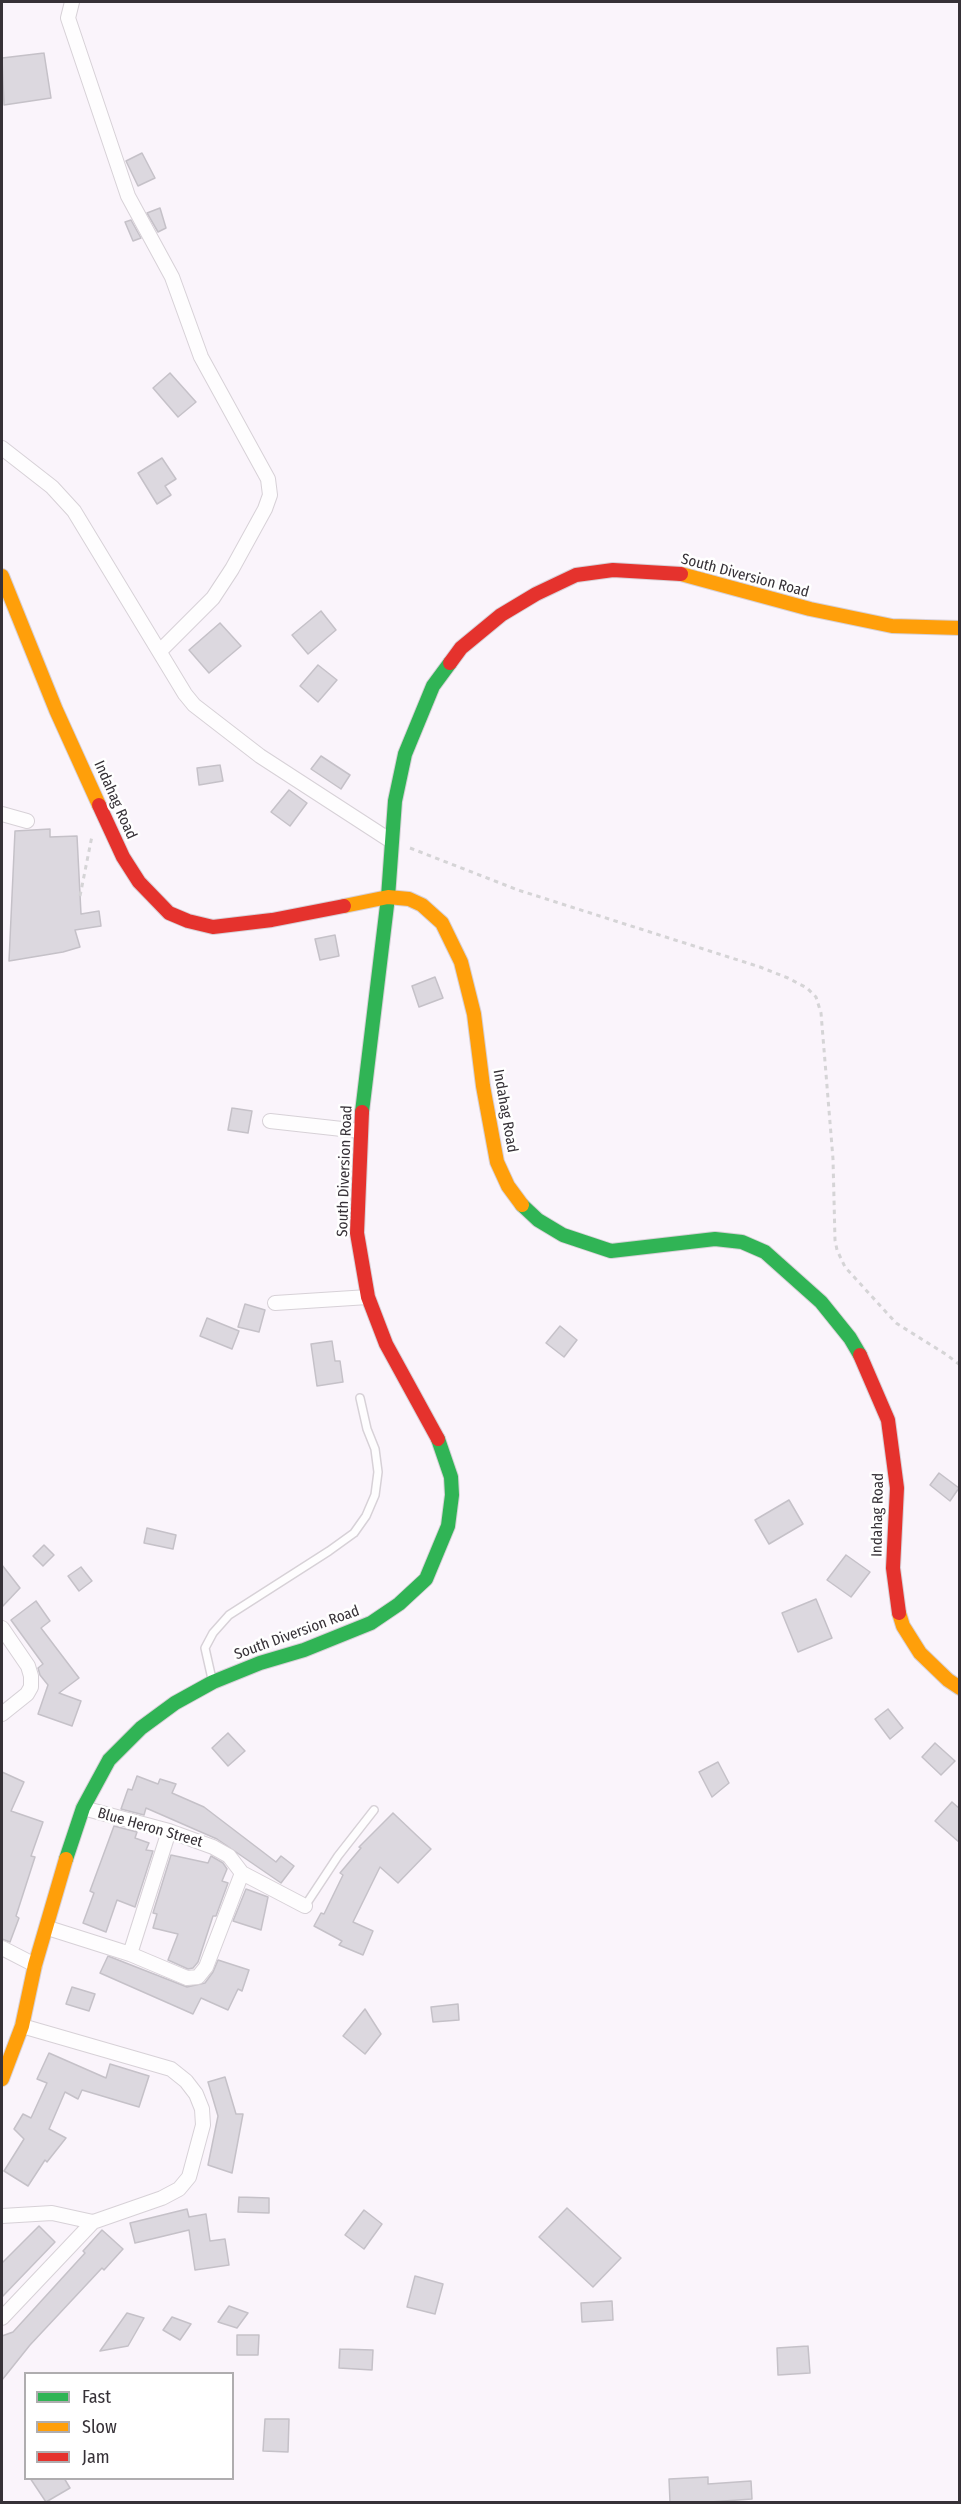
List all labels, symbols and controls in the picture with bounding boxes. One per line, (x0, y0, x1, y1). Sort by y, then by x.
street label: South Diversion Road (679, 550, 811, 602)
street label: Indahag Road (90, 758, 140, 842)
street label: Indahag Road (489, 1068, 521, 1154)
street label: South Diversion Road (334, 1105, 356, 1237)
street label: Indahag Road (868, 1473, 888, 1557)
street label: South Diversion Road (232, 1602, 362, 1664)
street label: Blue Heron Street (95, 1804, 205, 1852)
legend (24, 2372, 234, 2480)
text: Fast (82, 2386, 111, 2408)
text: Slow (82, 2416, 117, 2438)
text: Jam (82, 2446, 110, 2468)

